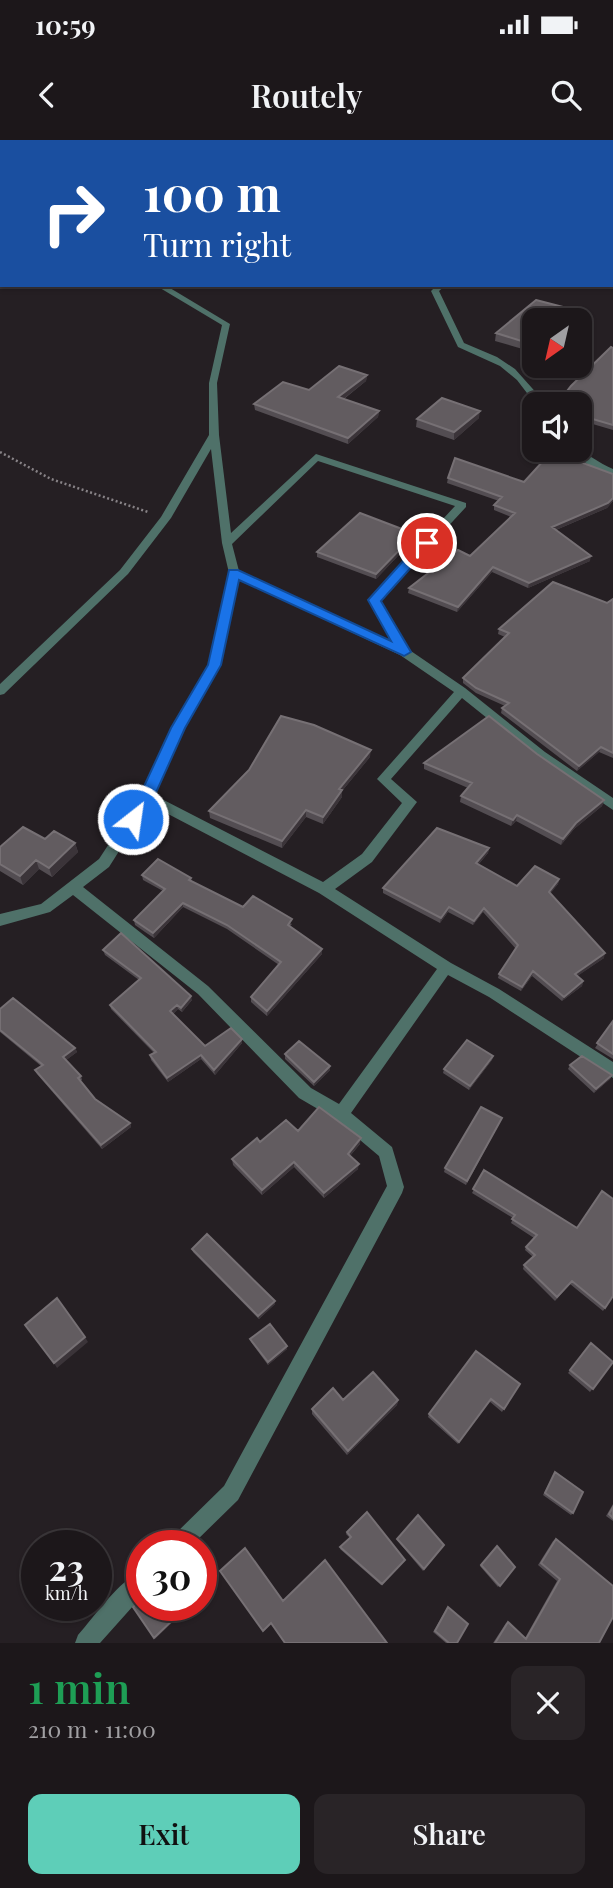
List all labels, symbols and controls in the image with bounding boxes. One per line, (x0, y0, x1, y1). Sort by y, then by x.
text: 10:59 (35, 7, 96, 42)
text: Routely (250, 73, 363, 116)
icon: back (28, 76, 66, 114)
icon: search (547, 76, 585, 114)
text: 100 m (143, 159, 281, 224)
icon: right (28, 168, 119, 259)
text: Turn right (143, 222, 291, 265)
north arrow (522, 308, 592, 378)
map controls (522, 308, 592, 462)
button: sound (522, 392, 592, 462)
pin (397, 513, 457, 573)
icon: arrive (408, 524, 446, 562)
position arrow (96, 782, 170, 856)
speed limit sign: 30 (126, 1530, 217, 1621)
text: 23 (49, 1543, 84, 1590)
text: km/h (45, 1581, 88, 1605)
text: 1 min (28, 1659, 130, 1715)
button: close (511, 1666, 585, 1740)
text: 210 m · 11:00 (28, 1713, 156, 1744)
button: Exit (28, 1794, 300, 1874)
button: Share (314, 1794, 585, 1874)

